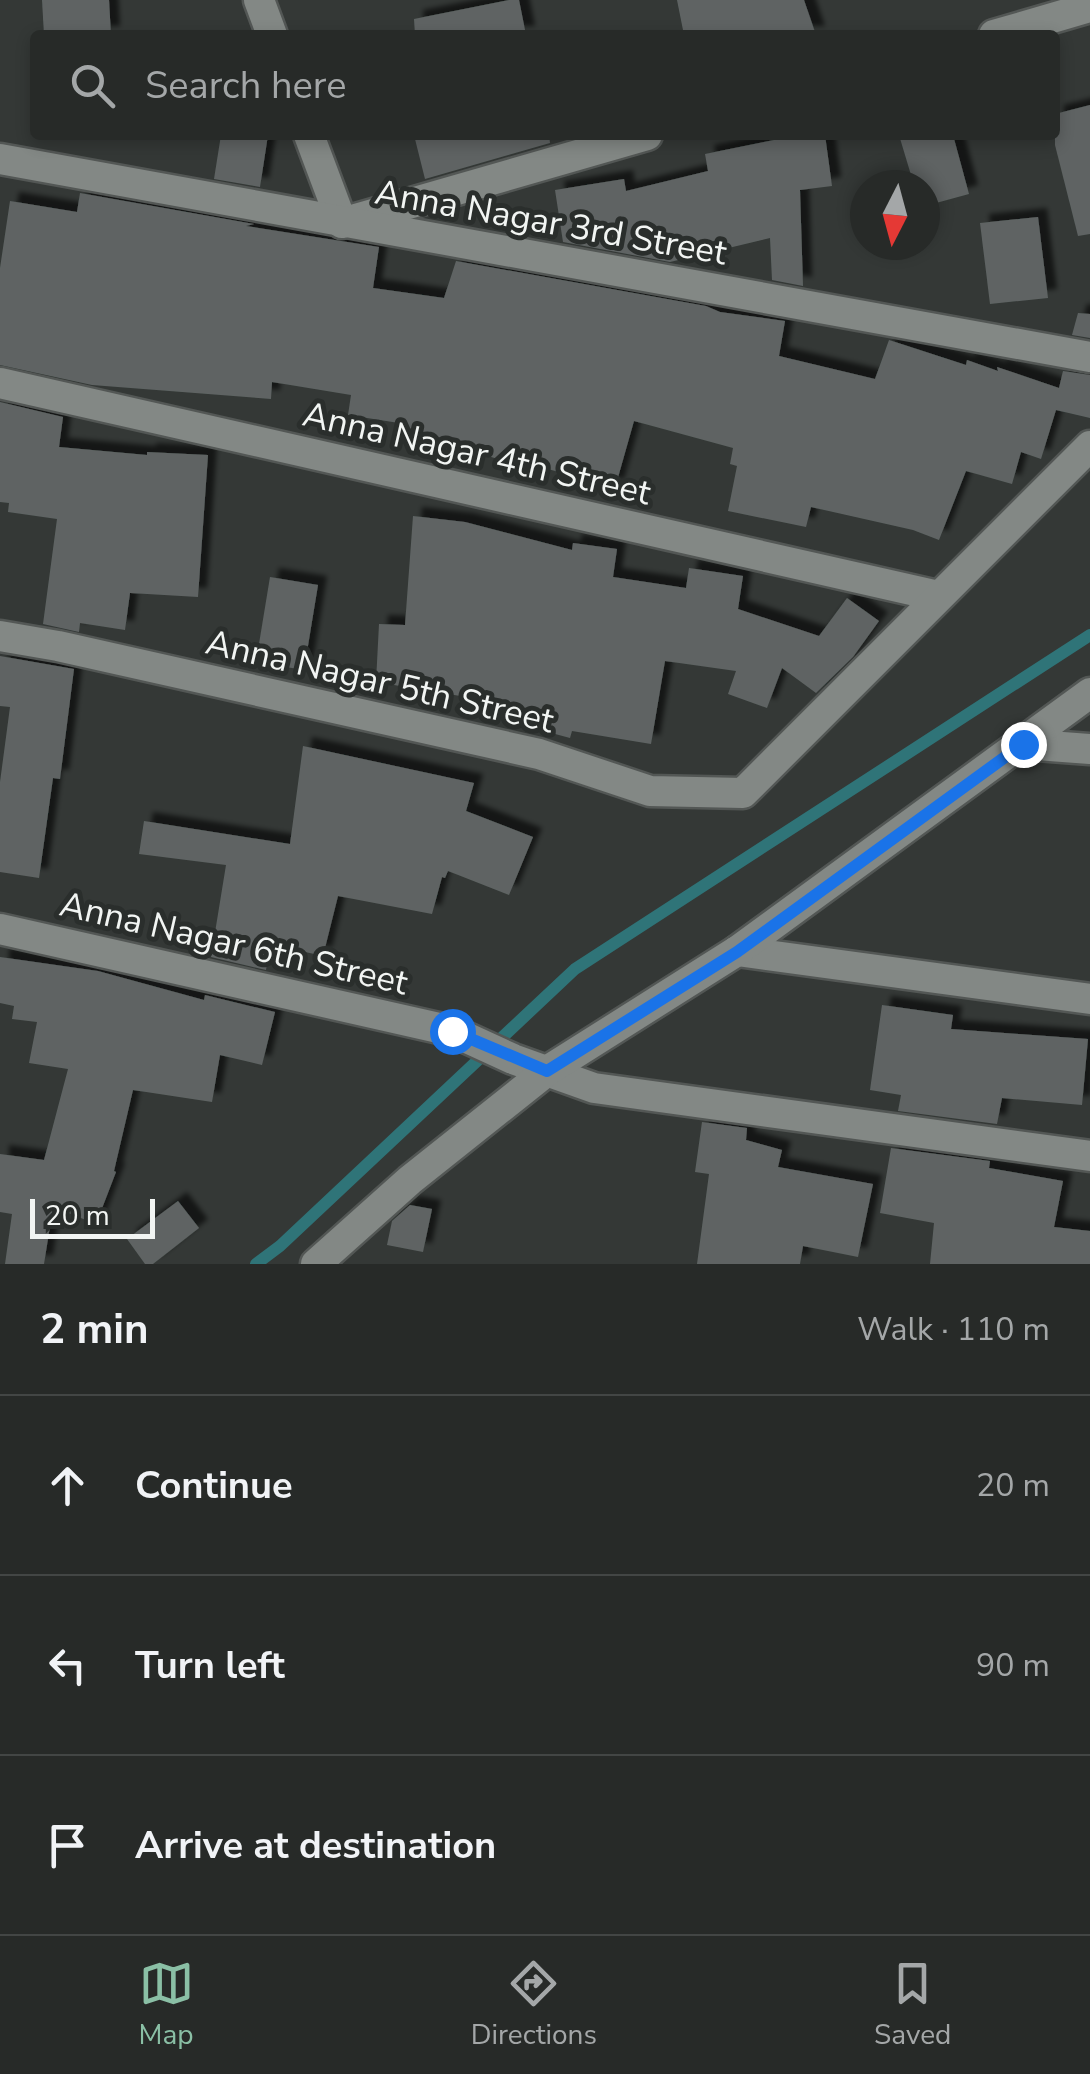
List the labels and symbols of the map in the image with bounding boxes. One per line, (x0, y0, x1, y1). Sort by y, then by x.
street label: Anna Nagar 3rd Street (372, 168, 731, 277)
north arrow (850, 170, 940, 260)
street label: Anna Nagar 4th Street (298, 391, 656, 517)
street label: Anna Nagar 5th Street (201, 619, 559, 745)
route end (1001, 722, 1047, 768)
street label: Anna Nagar 6th Street (55, 881, 413, 1007)
route start (430, 1009, 476, 1055)
scale bar (30, 1194, 155, 1238)

